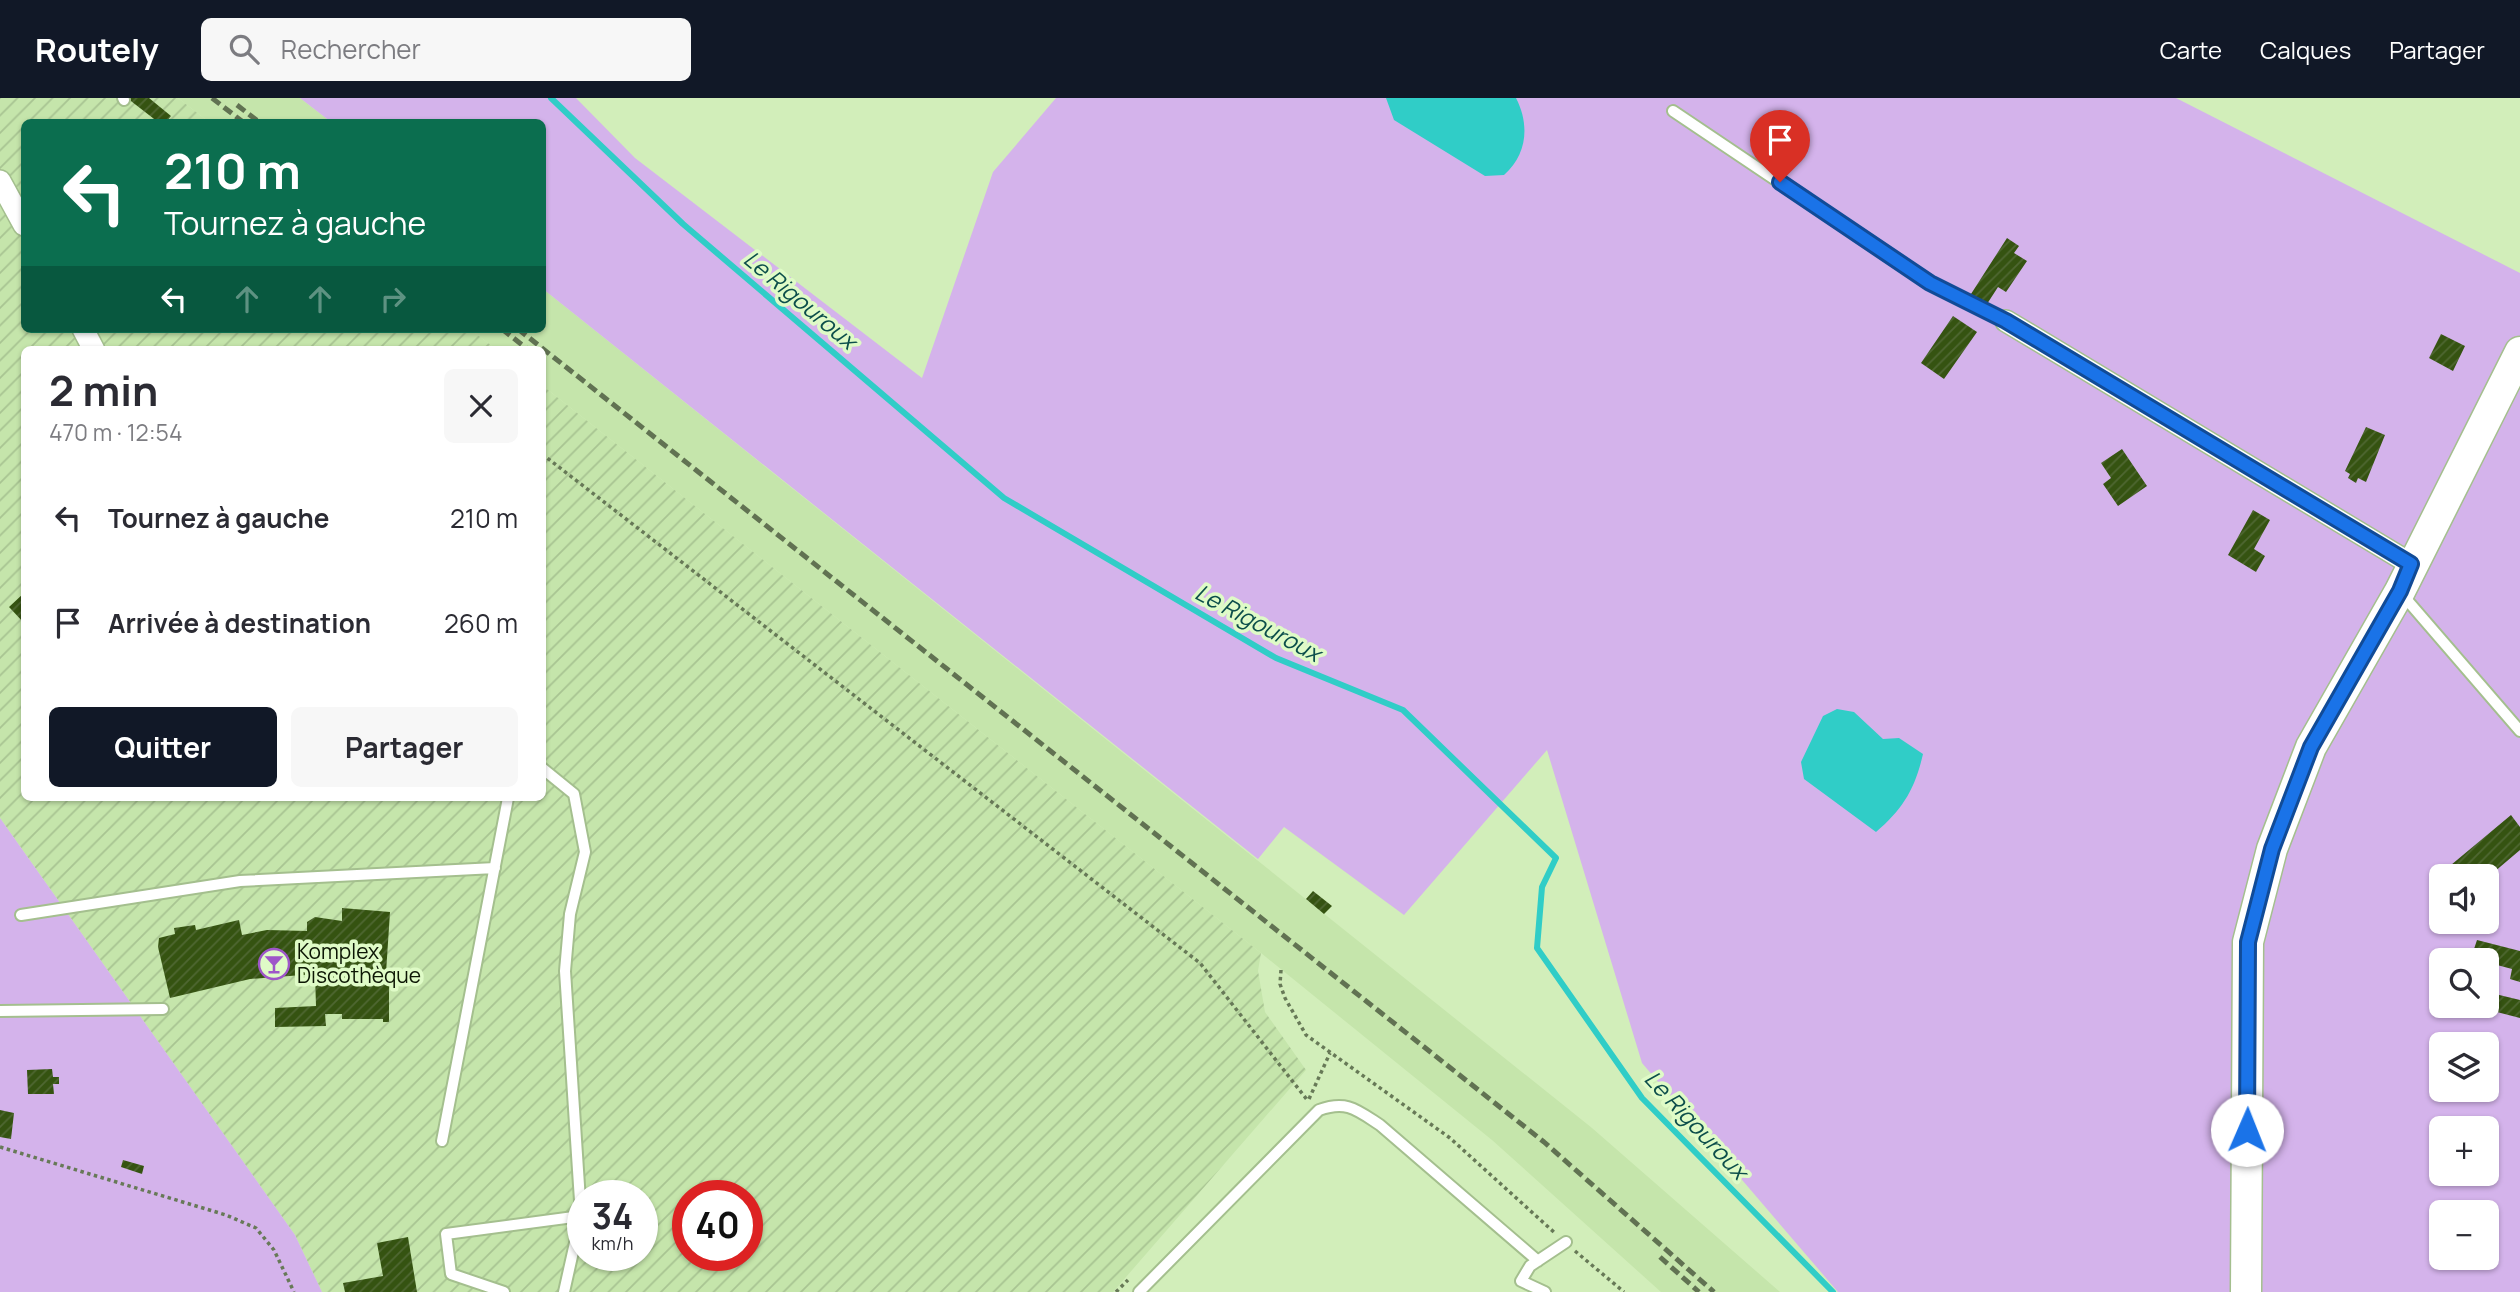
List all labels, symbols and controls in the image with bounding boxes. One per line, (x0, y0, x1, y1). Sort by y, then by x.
search box (201, 18, 691, 81)
text: Routely (35, 27, 159, 72)
icon: search (225, 30, 263, 68)
text: Rechercher (281, 31, 421, 67)
text: Carte (2160, 33, 2222, 66)
text: Calques (2260, 33, 2351, 66)
text: Partager (2389, 33, 2485, 66)
pin (1750, 110, 1810, 182)
icon: arrive (1761, 121, 1799, 159)
text: 210 m (164, 137, 301, 204)
icon: left (49, 147, 140, 238)
text: Tournez à gauche (164, 201, 426, 245)
water label: Le Rigouroux (738, 243, 866, 358)
icon: left (155, 280, 193, 318)
icon: ahead (228, 280, 266, 318)
icon: ahead (301, 280, 339, 318)
icon: right (374, 280, 412, 318)
text: 2 min (49, 361, 158, 419)
button: close (444, 369, 518, 443)
text: 470 m · 12:54 (49, 416, 182, 448)
icon: left (49, 499, 87, 537)
text: Tournez à gauche (108, 500, 329, 536)
text: 210 m (450, 500, 518, 536)
water label: Le Rigouroux (1190, 576, 1329, 670)
icon: arrive (49, 604, 87, 642)
text: Arrivée à destination (108, 605, 371, 641)
text: 260 m (444, 605, 518, 641)
button: Quitter (49, 707, 277, 787)
button: Partager (291, 707, 518, 787)
map controls (2429, 864, 2499, 1270)
button: sound (2429, 864, 2499, 934)
place label: Komplex Discothèque (297, 937, 421, 989)
bar icon: Komplex Discothèque (257, 947, 291, 981)
button: search (2429, 948, 2499, 1018)
button: layers (2429, 1032, 2499, 1102)
water label: Le Rigouroux (1638, 1063, 1757, 1188)
position arrow (2210, 1093, 2284, 1167)
button: + (2429, 1116, 2499, 1186)
speed limit sign: 40 (672, 1180, 763, 1271)
text: 34 (592, 1192, 633, 1240)
button: − (2429, 1200, 2499, 1270)
text: km/h (592, 1231, 633, 1255)

